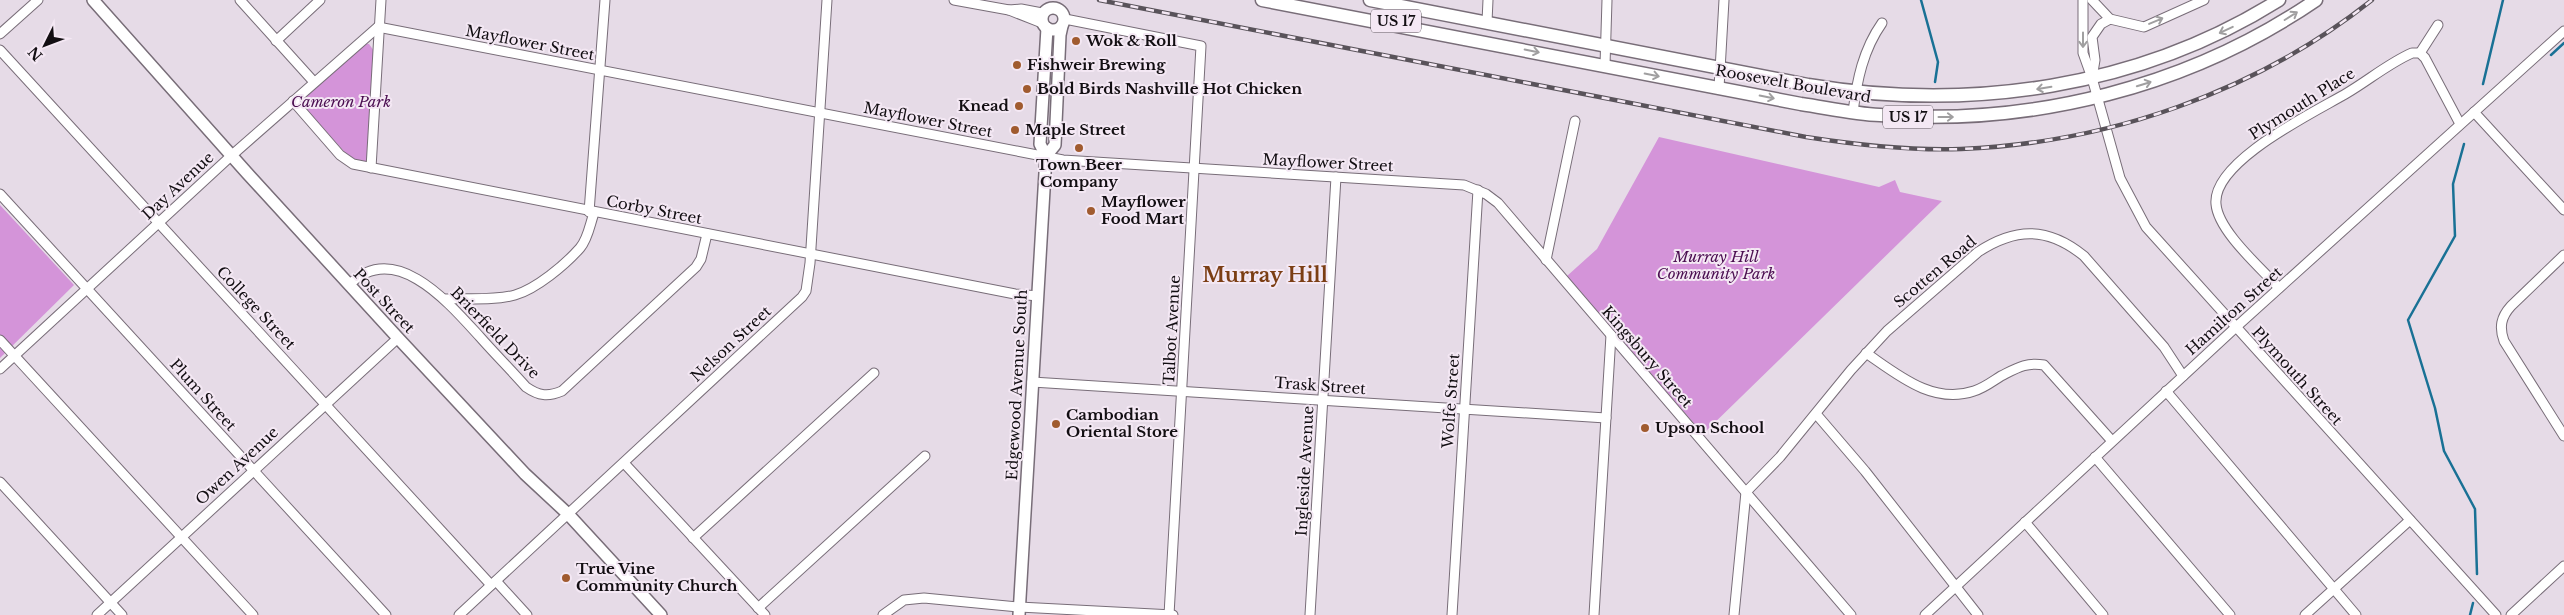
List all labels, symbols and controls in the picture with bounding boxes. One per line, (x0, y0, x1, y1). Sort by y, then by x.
road number: US 17 (1371, 10, 1421, 32)
one-way arrow (2283, 11, 2297, 21)
one-way arrow (2148, 16, 2163, 26)
north arrow (20, 20, 70, 70)
street label: Mayflower Street (464, 21, 596, 64)
one-way arrow (2219, 25, 2234, 35)
place label: Wok & Roll (1085, 31, 1178, 50)
one-way arrow (2078, 32, 2088, 48)
marker: Wok & Roll (1070, 35, 1082, 47)
text: N (24, 43, 46, 65)
one-way arrow (1524, 47, 1540, 57)
place label: Fishweir Brewing (1027, 55, 1166, 74)
marker: Fishweir Brewing (1011, 59, 1023, 71)
street label: Roosevelt Boulevard (1714, 60, 1872, 107)
street label: Plymouth Place (2245, 63, 2358, 144)
one-way arrow (1644, 70, 1660, 80)
place label: Bold Birds Nashville Hot Chicken (1037, 79, 1302, 98)
one-way arrow (2135, 79, 2151, 88)
marker: Bold Birds Nashville Hot Chicken (1021, 83, 1033, 95)
one-way arrow (2037, 83, 2053, 93)
park label: Cameron Park (291, 92, 391, 111)
one-way arrow (1759, 93, 1775, 103)
place label: Knead (958, 96, 1010, 115)
street label: Mayflower Street (862, 98, 994, 141)
marker: Knead (1013, 100, 1025, 112)
road number: US 17 (1883, 105, 1933, 128)
one-way arrow (1937, 112, 1953, 122)
place label: Maple Street (1025, 120, 1126, 139)
marker: Maple Street (1009, 124, 1021, 136)
marker: Town Beer Company (1073, 142, 1085, 154)
street label: Day Avenue (138, 148, 217, 224)
street label: Mayflower Street (1262, 150, 1394, 175)
place label: Town Beer Company (1036, 155, 1123, 191)
street label: Corby Street (605, 191, 704, 228)
place label: Mayflower Food Mart (1101, 192, 1186, 228)
marker: Mayflower Food Mart (1085, 205, 1097, 217)
street label: Scotten Road (1889, 232, 1980, 312)
park label: Murray Hill Community Park (1657, 247, 1775, 283)
street label: College Street (213, 262, 300, 354)
street label: Hamilton Street (2181, 262, 2286, 359)
district label: Murray Hill (1202, 263, 1328, 287)
street label: Post Street (350, 264, 419, 337)
street label: Talbot Avenue (1159, 275, 1184, 385)
street label: Brierfield Drive (447, 283, 544, 382)
street label: Edgewood Avenue South (1002, 289, 1031, 481)
street label: Nelson Street (687, 301, 775, 386)
street label: Kingsbury Street (1598, 302, 1697, 412)
street label: Plymouth Street (2248, 322, 2347, 429)
street label: Wolfe Street (1438, 353, 1463, 450)
street label: Plum Street (166, 355, 241, 435)
street label: Trask Street (1274, 373, 1367, 398)
place label: Cambodian Oriental Store (1066, 405, 1178, 441)
street label: Ingleside Avenue (1292, 405, 1317, 537)
marker: Cambodian Oriental Store (1050, 418, 1062, 430)
place label: Upson School (1655, 418, 1765, 437)
street label: Owen Avenue (191, 422, 282, 509)
marker: Upson School (1639, 422, 1651, 434)
place label: True Vine Community Church (576, 559, 738, 595)
marker: True Vine Community Church (560, 572, 572, 584)

